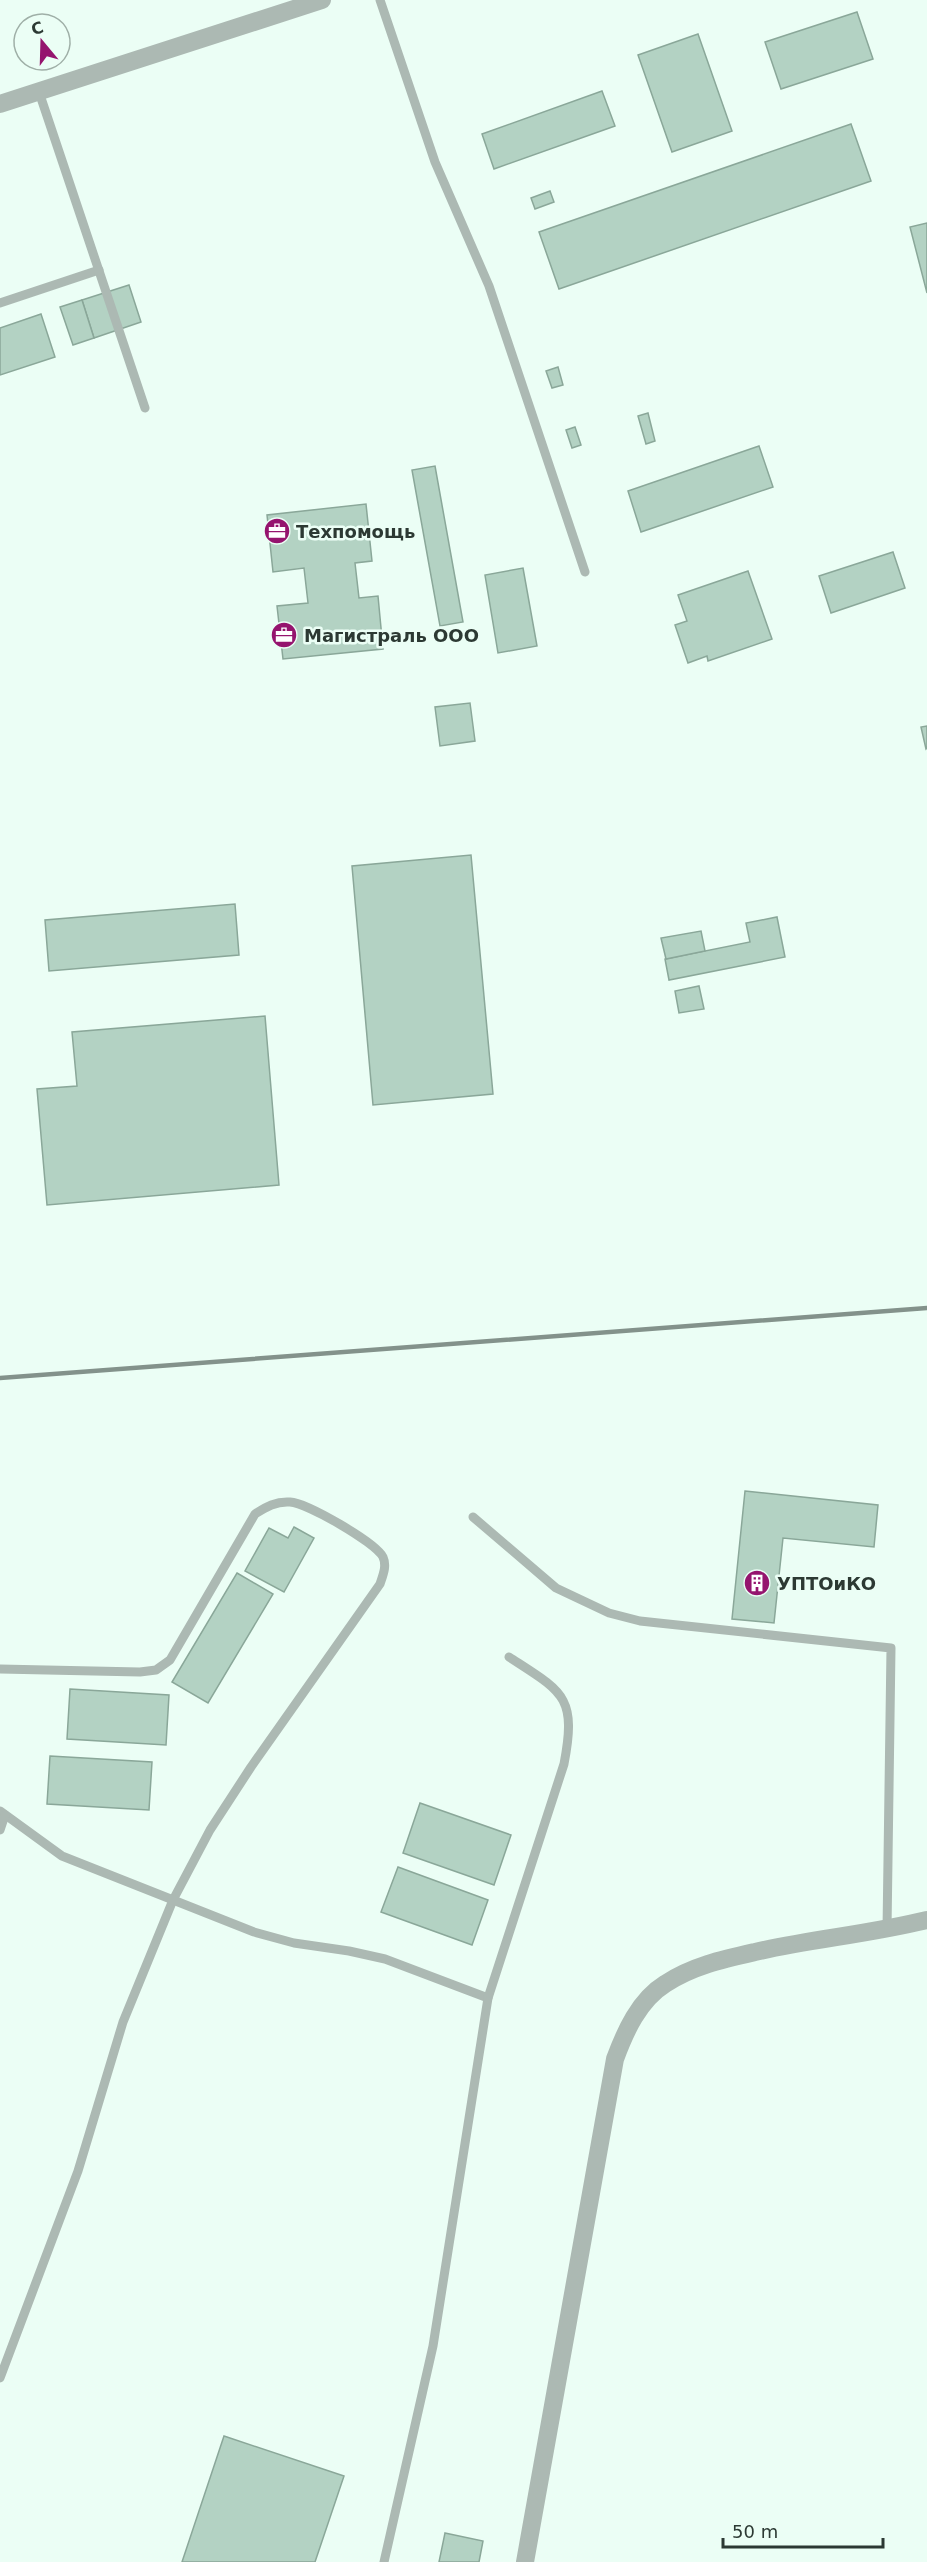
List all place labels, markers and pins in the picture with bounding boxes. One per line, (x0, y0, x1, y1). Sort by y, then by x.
office icon: Техпомощь (262, 516, 292, 546)
place label: Техпомощь (296, 521, 415, 542)
office icon: Магистраль ООО (269, 620, 299, 650)
place label: Магистраль ООО (304, 625, 479, 646)
building icon: УПТОиКО (742, 1568, 772, 1598)
place label: УПТОиКО (777, 1573, 876, 1594)

